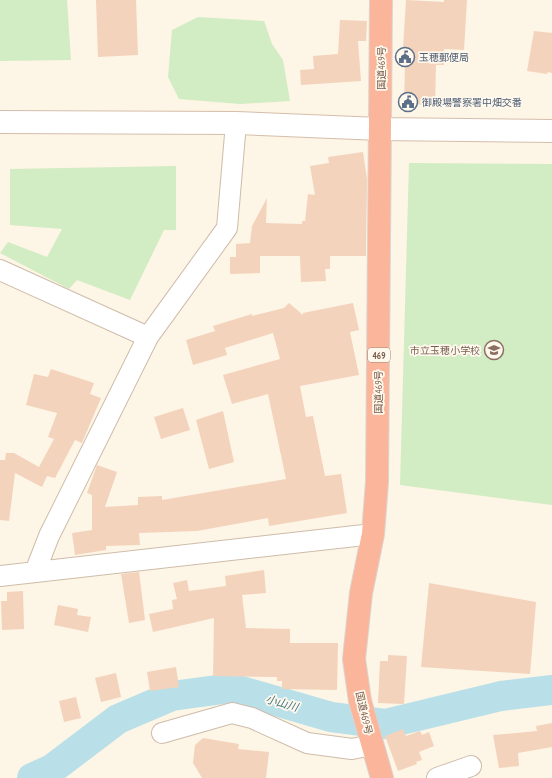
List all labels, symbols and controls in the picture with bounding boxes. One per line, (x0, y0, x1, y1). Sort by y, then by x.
street label: 国道469号 (375, 46, 388, 90)
public building icon: 玉穂郵便局 (394, 46, 416, 68)
place label: 玉穂郵便局 (419, 51, 469, 64)
public building icon: 御殿場警察署中畑交番 (397, 91, 419, 113)
place label: 御殿場警察署中畑交番 (422, 96, 522, 109)
school or university icon: 市立玉穂小学校 (483, 339, 505, 361)
place label: 市立玉穂小学校 (410, 344, 480, 357)
road number: 469 (368, 348, 390, 362)
street label: 国道469号 (372, 370, 385, 414)
street label: 国道469号 (353, 690, 375, 736)
water label: 小山川 (264, 692, 301, 715)

